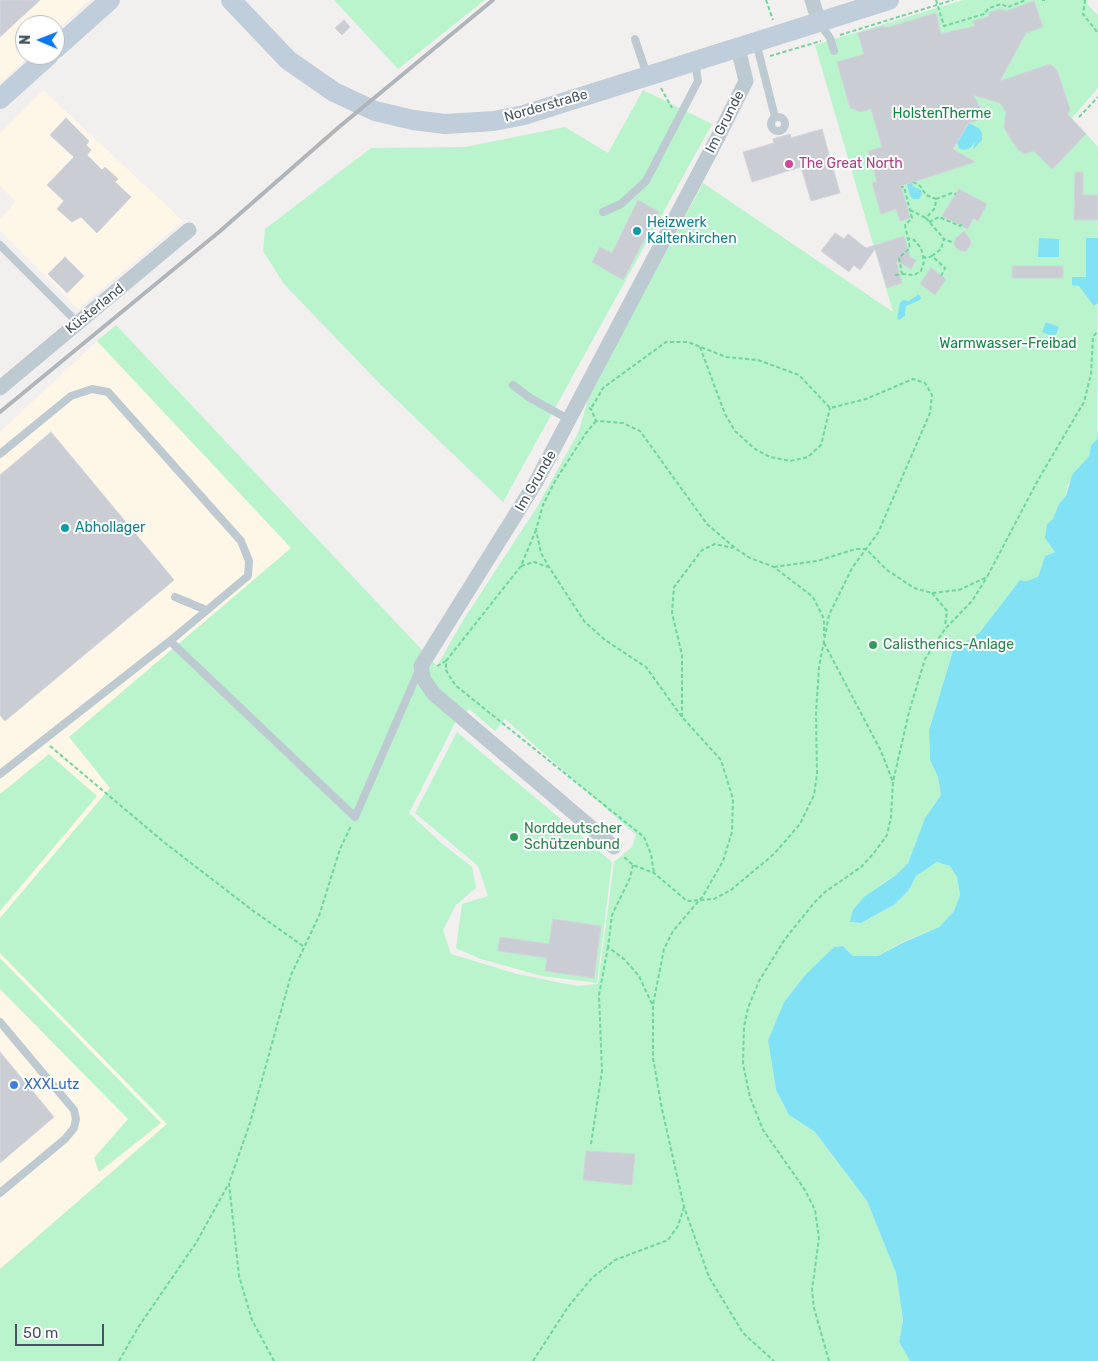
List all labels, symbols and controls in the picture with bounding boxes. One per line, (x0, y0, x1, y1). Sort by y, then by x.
north arrow (15, 15, 65, 65)
text: N (17, 35, 34, 45)
street label: Norderstraße (502, 86, 590, 126)
street label: Im Grunde (702, 88, 748, 156)
park label: HolstenTherme (893, 106, 991, 122)
place label: The Great North (799, 156, 903, 172)
marker: The Great North (783, 158, 795, 170)
place label: Heizwerk Kaltenkirchen (647, 215, 737, 248)
marker: Heizwerk Kaltenkirchen (631, 225, 643, 237)
street label: Küsterland (62, 280, 128, 338)
park label: Warmwasser-Freibad (939, 336, 1077, 352)
street label: Im Grunde (512, 448, 560, 514)
place label: Abhollager (75, 520, 145, 536)
marker: Abhollager (59, 522, 71, 534)
place label: Calisthenics-Anlage (883, 637, 1014, 653)
marker: Calisthenics-Anlage (867, 639, 879, 651)
place label: Norddeutscher Schützenbund (524, 821, 622, 854)
marker: Norddeutscher Schützenbund (508, 831, 520, 843)
place label: XXXLutz (24, 1077, 79, 1093)
marker: XXXLutz (8, 1079, 20, 1091)
scale bar (18, 1314, 106, 1346)
text: 50 m (23, 1324, 58, 1342)

